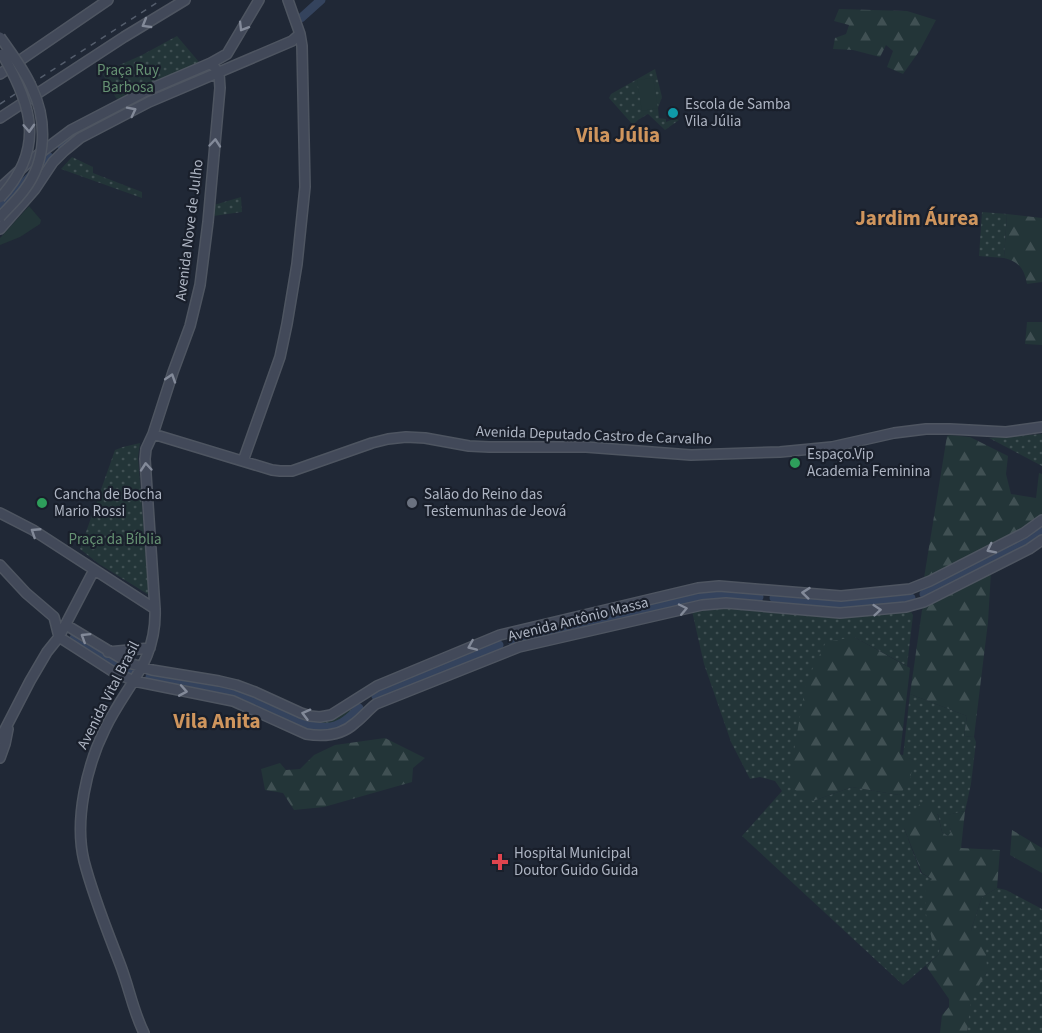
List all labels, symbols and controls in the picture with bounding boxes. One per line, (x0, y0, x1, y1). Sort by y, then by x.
one-way arrow (142, 17, 152, 28)
one-way arrow (239, 21, 250, 31)
park label: Praça Ruy Barbosa (97, 60, 159, 98)
place label: Escola de Samba Vila Júlia (685, 94, 791, 132)
marker: Escola de Samba Vila Júlia (666, 106, 680, 120)
one-way arrow (125, 107, 136, 118)
district label: Vila Júlia (575, 120, 660, 150)
one-way arrow (23, 124, 36, 133)
one-way arrow (208, 138, 221, 147)
street label: Avenida Nove de Julho (170, 158, 209, 302)
district label: Jardim Áurea (855, 203, 979, 233)
one-way arrow (164, 374, 176, 384)
street label: Avenida Deputado Castro de Carvalho (476, 421, 712, 450)
place label: Espaço.Vip Academia Feminina (807, 444, 930, 482)
marker: Espaço.Vip Academia Feminina (788, 456, 802, 470)
one-way arrow (140, 462, 153, 472)
place label: Cancha de Bocha Mario Rossi (54, 484, 162, 522)
place label: Salão do Reino das Testemunhas de Jeová (424, 484, 566, 522)
marker: Cancha de Bocha Mario Rossi (35, 496, 49, 510)
marker: Salão do Reino das Testemunhas de Jeová (405, 496, 419, 510)
one-way arrow (31, 528, 42, 539)
park label: Praça da Bíblia (69, 529, 161, 550)
one-way arrow (987, 542, 998, 554)
one-way arrow (802, 587, 811, 600)
street label: Avenida Antônio Massa (506, 592, 651, 647)
one-way arrow (872, 603, 881, 616)
one-way arrow (677, 604, 687, 617)
one-way arrow (81, 632, 91, 644)
street label: Avenida Vital Brasil (72, 637, 145, 753)
one-way arrow (468, 639, 479, 651)
one-way arrow (178, 684, 188, 697)
district label: Vila Anita (172, 706, 261, 736)
one-way arrow (301, 708, 311, 721)
place label: Hospital Municipal Doutor Guido Guida (514, 843, 638, 881)
marker: Hospital Municipal Doutor Guido Guida (491, 853, 509, 871)

